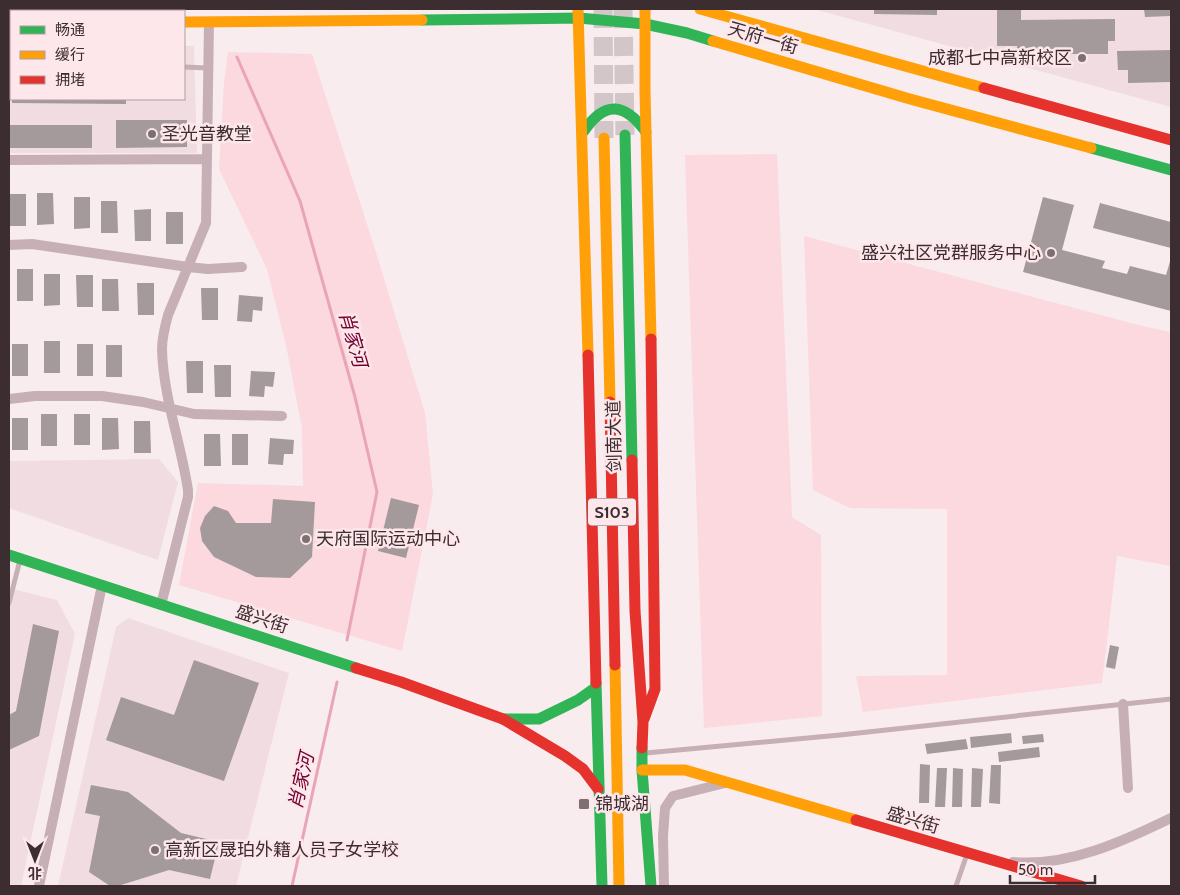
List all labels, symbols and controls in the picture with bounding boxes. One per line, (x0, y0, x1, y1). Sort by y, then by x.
legend (10, 10, 185, 100)
street label: 天府一街 (725, 18, 801, 58)
text: 畅通 (55, 21, 85, 39)
text: 缓行 (55, 46, 85, 64)
place label: 成都七中高新校区 (928, 47, 1072, 69)
marker: 成都七中高新校区 (1076, 52, 1088, 64)
text: 拥堵 (55, 71, 85, 89)
place label: 圣光音教堂 (162, 123, 252, 145)
marker: 圣光音教堂 (146, 128, 158, 140)
place label: 盛兴社区党群服务中心 (861, 242, 1041, 264)
marker: 盛兴社区党群服务中心 (1045, 247, 1057, 259)
water label: 肖家河 (334, 308, 373, 373)
street label: 剑南大道 (602, 400, 626, 472)
road number: S103 (588, 498, 636, 526)
place label: 天府国际运动中心 (316, 528, 460, 550)
marker: 天府国际运动中心 (300, 533, 312, 545)
street label: 盛兴街 (233, 600, 291, 638)
water label: 肖家河 (283, 747, 320, 811)
place label: 锦城湖 (595, 793, 649, 815)
marker: 锦城湖 (577, 797, 591, 811)
street label: 盛兴街 (884, 802, 942, 838)
north arrow (10, 835, 60, 885)
place label: 高新区晟珀外籍人员子女学校 (165, 839, 399, 861)
marker: 高新区晟珀外籍人员子女学校 (149, 844, 161, 856)
scale bar (1010, 852, 1095, 884)
text: 50 m (1018, 861, 1053, 879)
text: 北 (28, 864, 42, 882)

